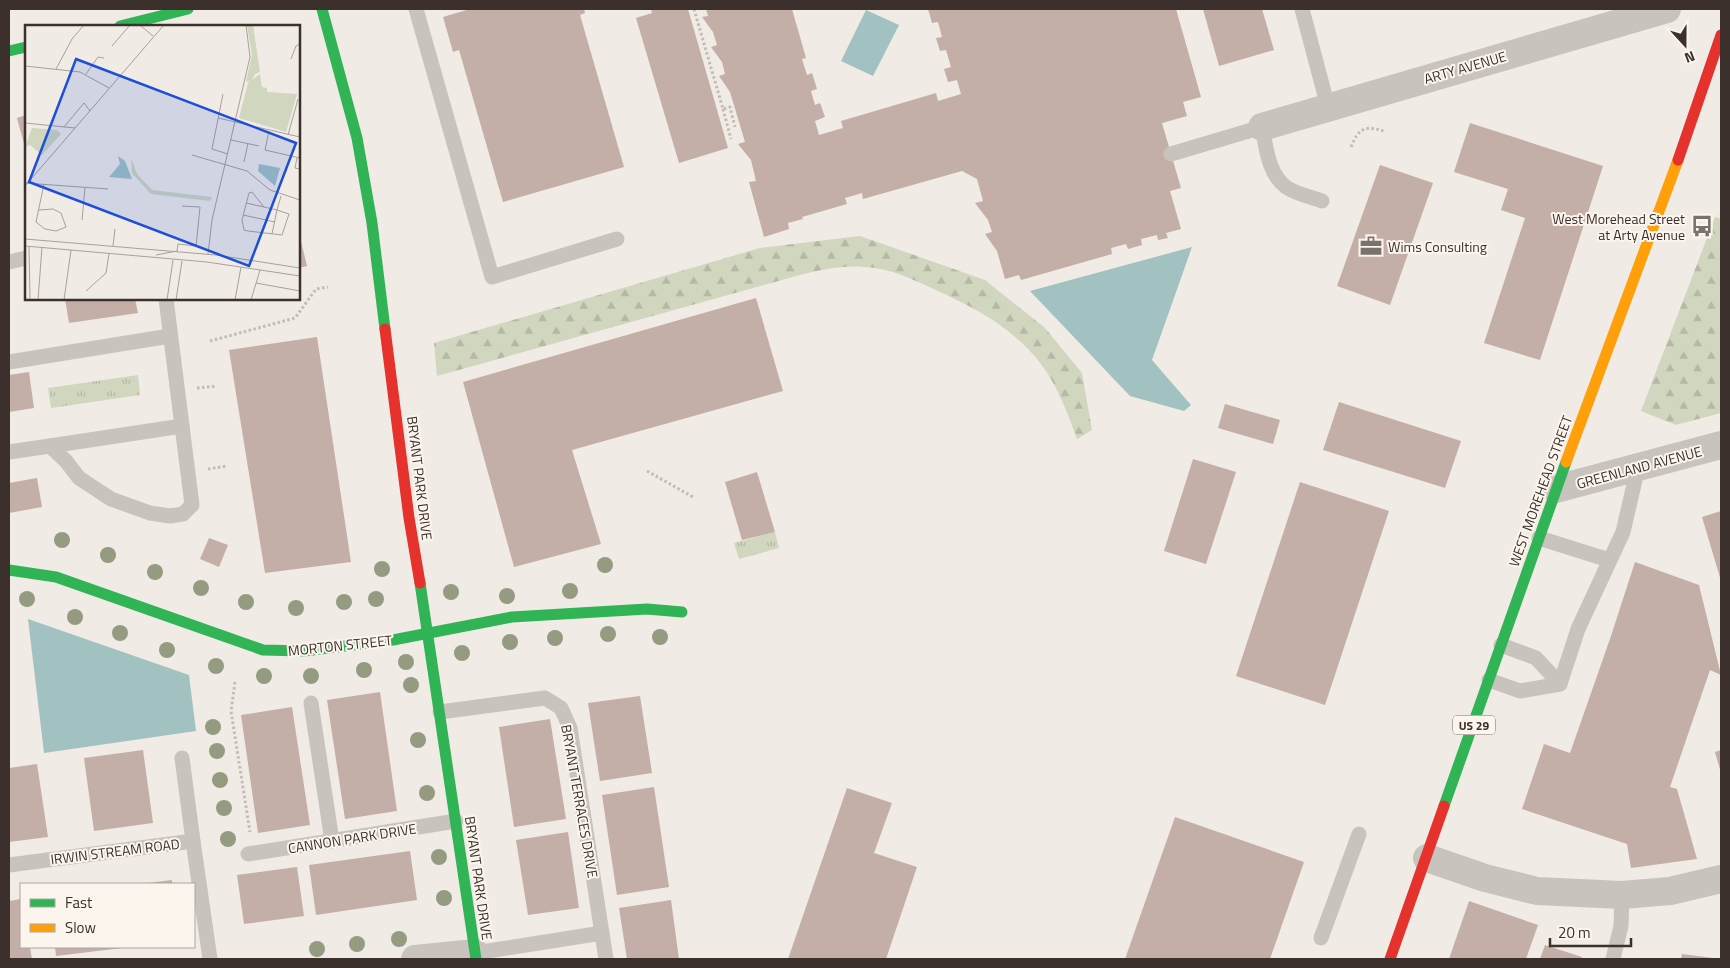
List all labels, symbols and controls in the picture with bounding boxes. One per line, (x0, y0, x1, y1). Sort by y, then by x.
north arrow (1660, 20, 1710, 70)
inset map (25, 25, 300, 300)
street label: ARTY AVENUE (1421, 45, 1509, 89)
text: N (1682, 46, 1698, 69)
place label: West Morehead Street at Arty Avenue (1552, 208, 1685, 245)
bus stop icon: West Morehead Street at Arty Avenue (1689, 213, 1715, 239)
office icon: Wims Consulting (1358, 233, 1384, 259)
place label: Wims Consulting (1388, 236, 1487, 257)
street label: WEST MOREHEAD STREET (1503, 412, 1577, 570)
street label: BRYANT PARK DRIVE (402, 415, 438, 542)
street label: GREENLAND AVENUE (1574, 440, 1704, 494)
street label: MORTON STREET (287, 629, 394, 661)
road number: US 29 (1453, 716, 1495, 734)
street label: BRYANT TERRACES DRIVE (556, 723, 604, 880)
street label: BRYANT PARK DRIVE (460, 815, 498, 942)
street label: CANNON PARK DRIVE (286, 817, 418, 859)
street label: IRWIN STREAM ROAD (49, 833, 181, 869)
legend (20, 883, 195, 948)
text: Fast (65, 891, 93, 914)
text: Slow (65, 916, 96, 939)
scale bar (1550, 916, 1631, 948)
text: 20 m (1558, 921, 1591, 944)

